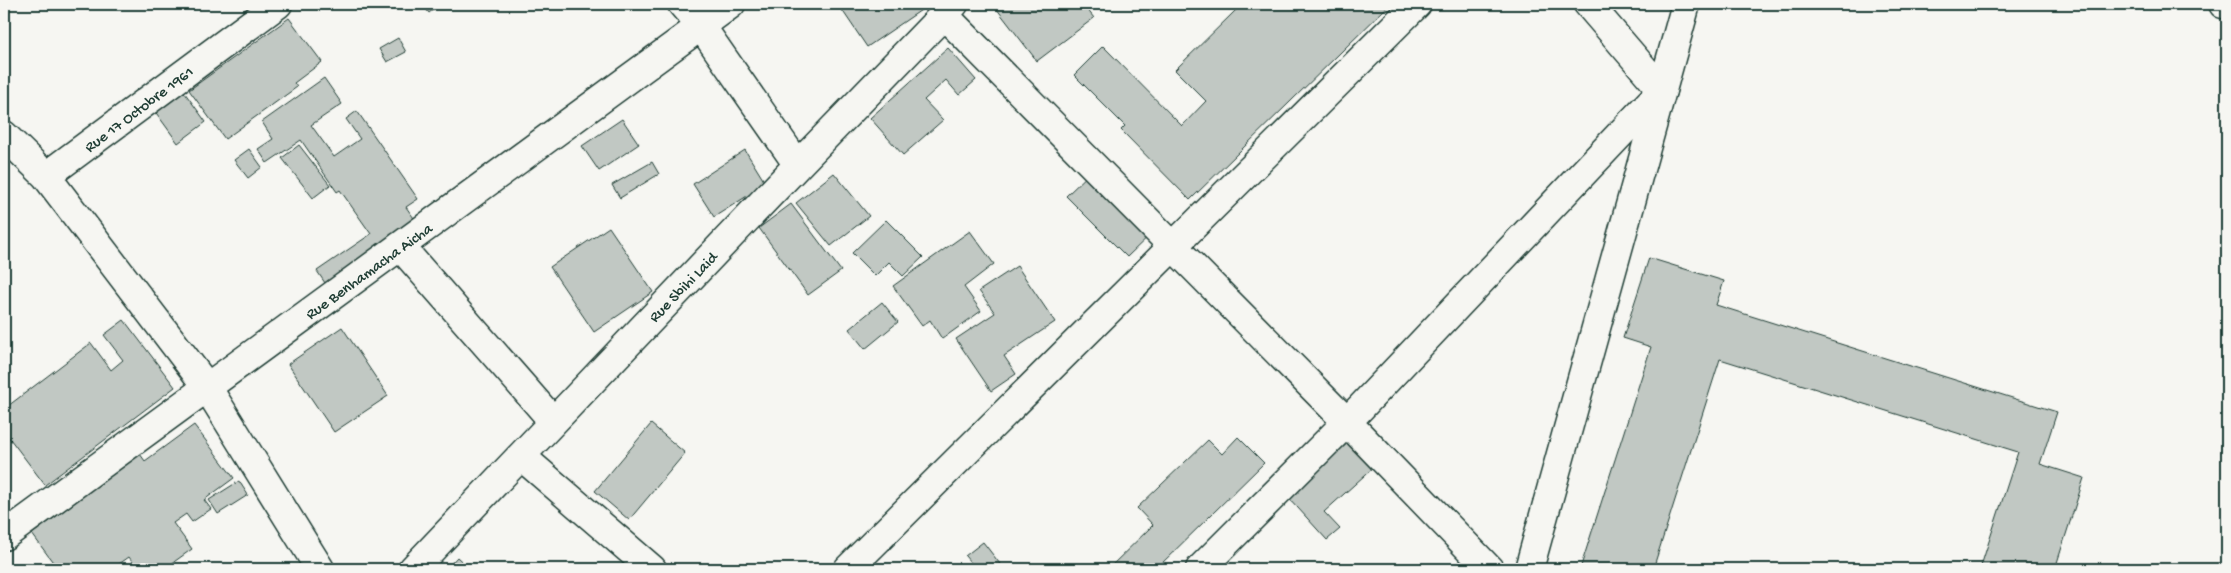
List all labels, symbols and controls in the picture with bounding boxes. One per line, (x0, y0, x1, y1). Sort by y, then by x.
street label: Rue 17 Octobre 1961 (82, 64, 198, 158)
street label: Rue Benhamacha Aicha (303, 220, 438, 325)
street label: Rue Sbihi Laid (646, 248, 724, 328)

